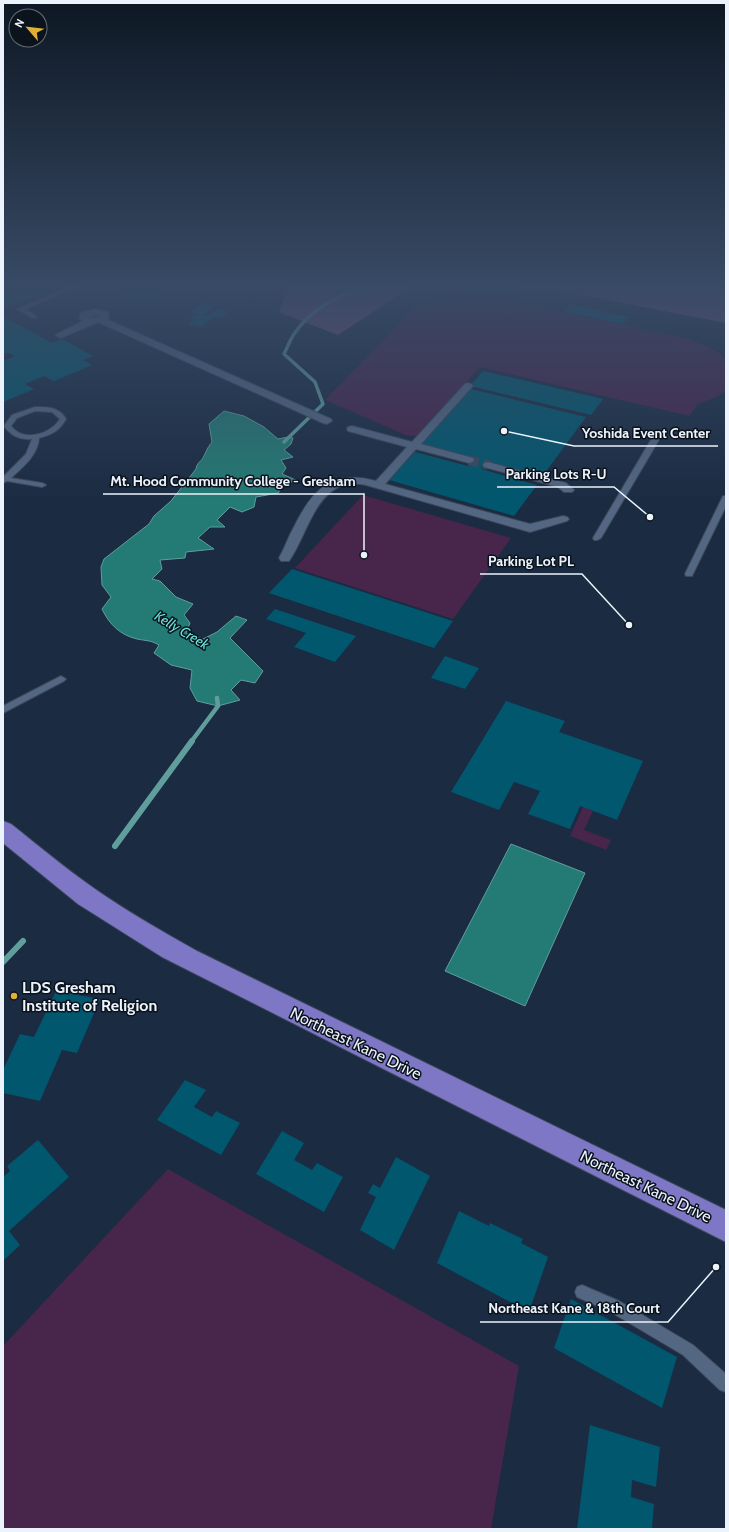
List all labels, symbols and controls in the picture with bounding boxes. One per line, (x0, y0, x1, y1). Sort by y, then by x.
north arrow (8, 8, 48, 48)
text: N (11, 17, 27, 30)
callout: Yoshida Event Center (574, 420, 718, 446)
text: Yoshida Event Center (581, 424, 710, 442)
callout: Parking Lots R-U (497, 461, 614, 487)
text: Parking Lots R-U (505, 465, 607, 483)
callout: Mt. Hood Community College - Gresham (103, 468, 364, 494)
text: Mt. Hood Community College - Gresham (110, 472, 356, 490)
callout: Parking Lot PL (480, 548, 582, 574)
text: Parking Lot PL (488, 552, 574, 570)
water label: Kelly Creek (152, 607, 213, 654)
place label: LDS Gresham Institute of Religion (22, 978, 157, 1015)
marker: LDS Gresham Institute of Religion (9, 991, 19, 1001)
street label: Northeast Kane Drive (287, 1003, 425, 1084)
street label: Northeast Kane Drive (577, 1146, 715, 1227)
callout: Northeast Kane & 18th Court (480, 1296, 668, 1322)
text: Northeast Kane & 18th Court (488, 1299, 660, 1317)

